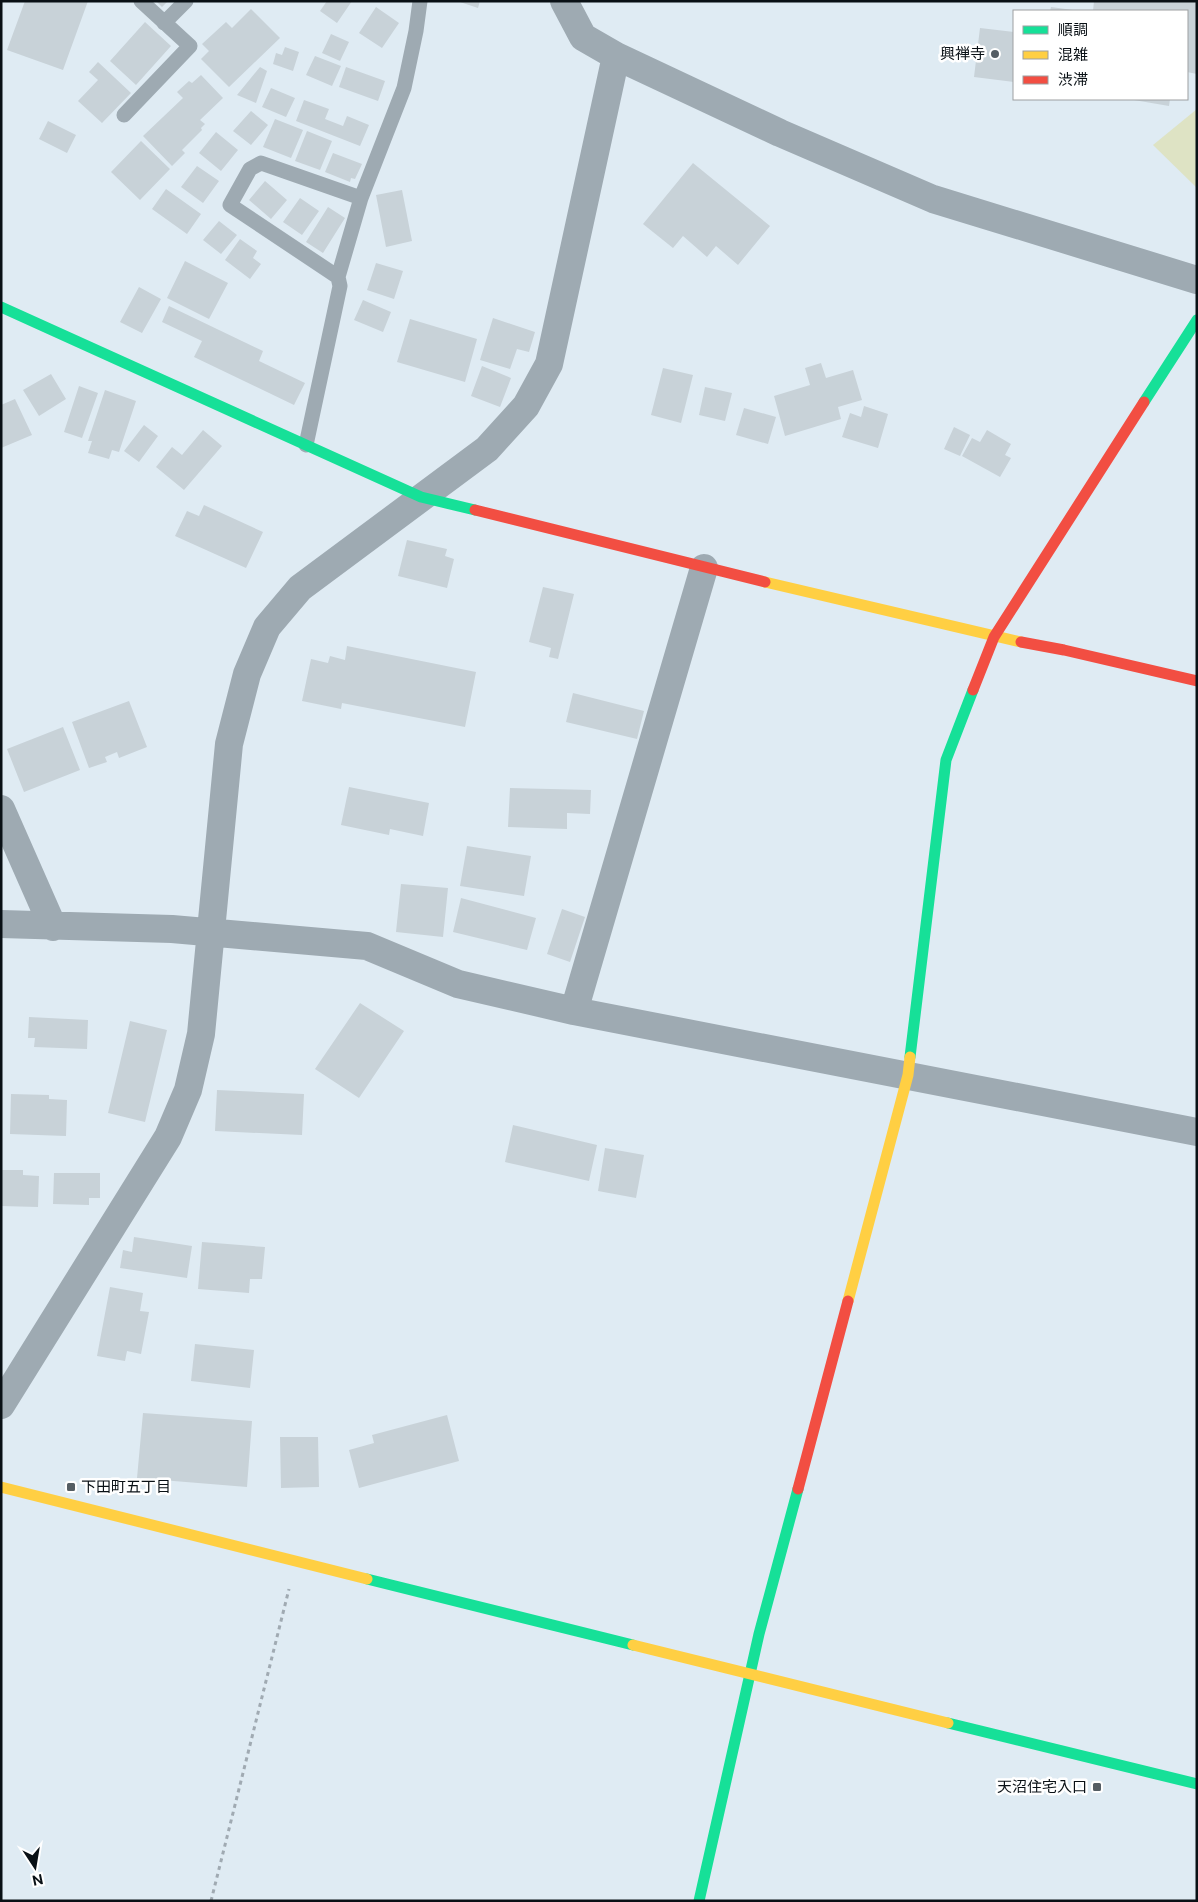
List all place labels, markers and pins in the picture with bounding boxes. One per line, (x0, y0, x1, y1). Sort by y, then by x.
place label: 興禅寺 (940, 45, 985, 62)
marker: 興禅寺 (989, 48, 1001, 60)
place label: 下田町五丁目 (81, 1478, 171, 1495)
marker: 下田町五丁目 (65, 1481, 77, 1493)
place label: 天沼住宅入口 (997, 1778, 1087, 1795)
marker: 天沼住宅入口 (1091, 1781, 1103, 1793)

